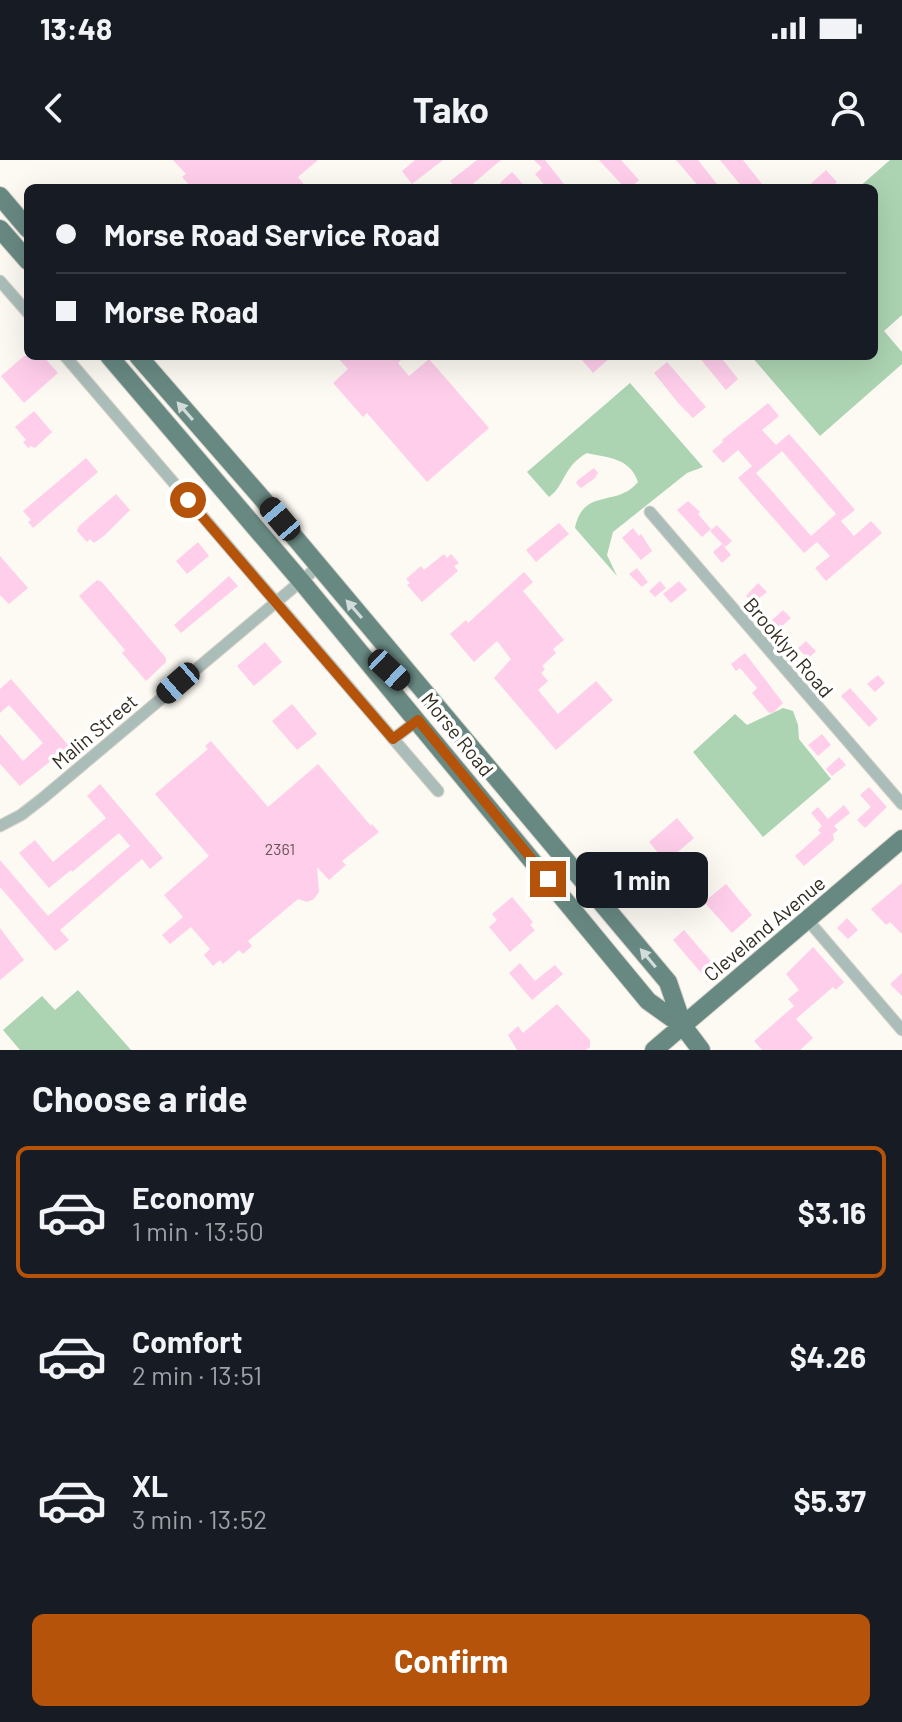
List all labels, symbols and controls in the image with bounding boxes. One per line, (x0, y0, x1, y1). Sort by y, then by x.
text: 13:48 (40, 10, 112, 46)
icon: back (32, 86, 76, 130)
icon: person (826, 86, 870, 130)
text: Tako (413, 87, 489, 130)
text: Morse Road Service Road (104, 216, 440, 252)
text: Morse Road (104, 293, 259, 329)
one-way arrow (177, 401, 195, 420)
route start (170, 482, 206, 518)
car (255, 493, 305, 545)
street label: Brooklyn Road (739, 592, 839, 702)
one-way arrow (346, 599, 363, 619)
car (363, 645, 415, 695)
car (152, 658, 204, 708)
street label: Morse Road (417, 687, 499, 781)
street label: Malin Street (47, 689, 141, 773)
house number: 2361 (265, 839, 295, 858)
callout: 1 min (576, 851, 708, 907)
route end (530, 861, 566, 897)
text: 1 min (614, 864, 670, 895)
street label: Cleveland Avenue (698, 870, 830, 986)
one-way arrow (640, 948, 657, 968)
text: Choose a ride (32, 1076, 248, 1119)
icon: car (36, 1176, 108, 1248)
text: Economy (132, 1179, 255, 1215)
text: $3.16 (798, 1194, 866, 1230)
text: 1 min · 13:50 (132, 1215, 264, 1246)
icon: car (36, 1320, 108, 1392)
text: Comfort (132, 1323, 242, 1359)
text: $4.26 (790, 1338, 866, 1374)
text: 2 min · 13:51 (132, 1359, 262, 1390)
icon: car (36, 1464, 108, 1536)
text: XL (132, 1467, 168, 1503)
text: $5.37 (793, 1482, 866, 1518)
text: 3 min · 13:52 (132, 1503, 267, 1534)
button: Confirm (32, 1614, 870, 1706)

